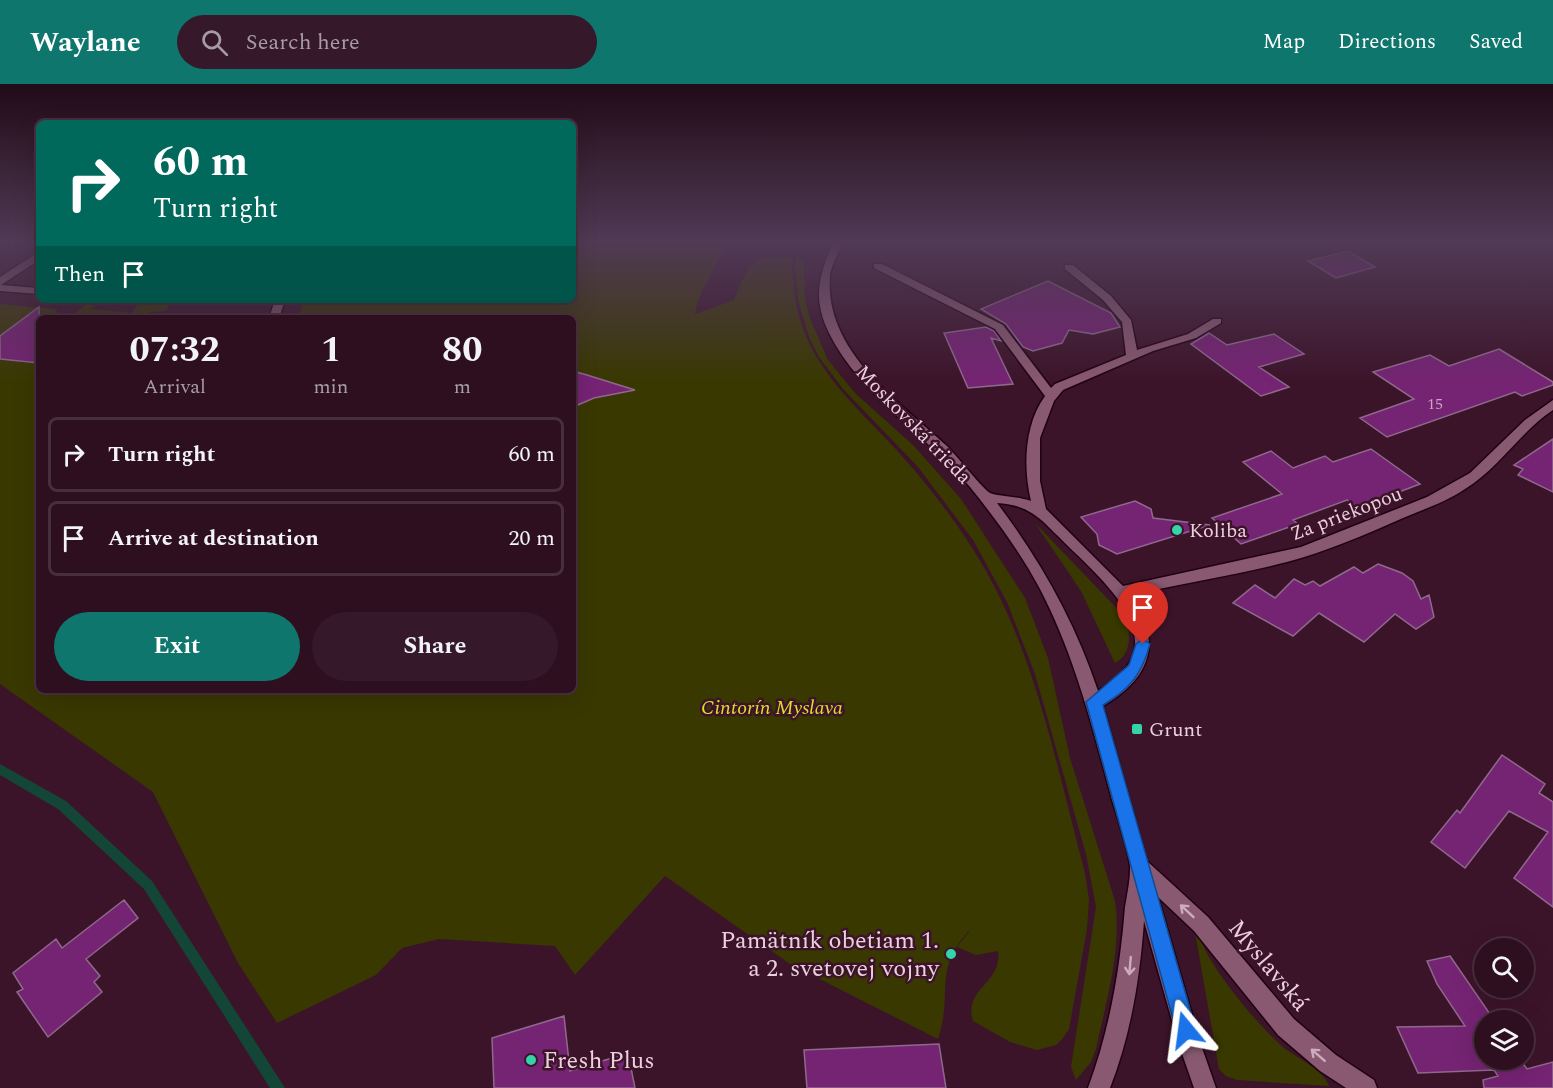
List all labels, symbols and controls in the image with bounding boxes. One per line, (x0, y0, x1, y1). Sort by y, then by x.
search box (177, 15, 597, 69)
text: Waylane (30, 21, 141, 64)
icon: search (198, 26, 231, 59)
text: Search here (246, 26, 360, 59)
text: Map (1263, 26, 1305, 58)
text: Directions (1338, 26, 1436, 58)
text: Saved (1469, 26, 1523, 58)
text: 60 m (153, 131, 248, 194)
icon: right (54, 144, 132, 222)
text: Turn right (153, 188, 278, 230)
text: Then (54, 258, 105, 291)
icon: arrive (117, 258, 150, 291)
text: 07:32 (130, 323, 220, 378)
text: 1 (321, 323, 341, 378)
text: 80 (442, 323, 482, 378)
street label: Moskovská trieda (848, 358, 978, 491)
text: Arrival (144, 372, 206, 402)
text: min (314, 372, 349, 402)
text: m (454, 372, 471, 402)
house number: 15 (1427, 392, 1443, 416)
icon: right (57, 438, 90, 471)
text: Turn right (108, 438, 215, 471)
text: 60 m (509, 438, 555, 471)
street label: Za priekopou (1286, 479, 1407, 549)
place label: Koliba (1189, 516, 1247, 546)
icon: arrive (57, 522, 90, 555)
text: Arrive at destination (108, 522, 319, 555)
text: 20 m (509, 522, 555, 555)
marker: Koliba (1170, 523, 1184, 537)
pin (1117, 582, 1168, 644)
icon: arrive (1126, 591, 1159, 624)
button: Exit (54, 612, 300, 681)
button: Share (312, 612, 558, 681)
park label: Cintorín Myslava (701, 693, 843, 723)
place label: Grunt (1149, 715, 1202, 745)
marker: Grunt (1130, 722, 1144, 736)
one-way arrow (1180, 904, 1195, 918)
street label: Myslavská (1219, 912, 1318, 1020)
place label: Pamätník obetiam 1. a 2. svetovej vojny (720, 923, 940, 987)
map controls (1474, 938, 1534, 1070)
button: search (1474, 938, 1534, 998)
marker: Pamätník obetiam 1. a 2. svetovej vojny (944, 947, 958, 961)
one-way arrow (1124, 956, 1135, 976)
position arrow (1154, 998, 1218, 1062)
button: layers (1474, 1010, 1534, 1070)
place label: Fresh Plus (543, 1043, 655, 1079)
one-way arrow (1311, 1048, 1326, 1062)
marker: Fresh Plus (524, 1053, 538, 1067)

